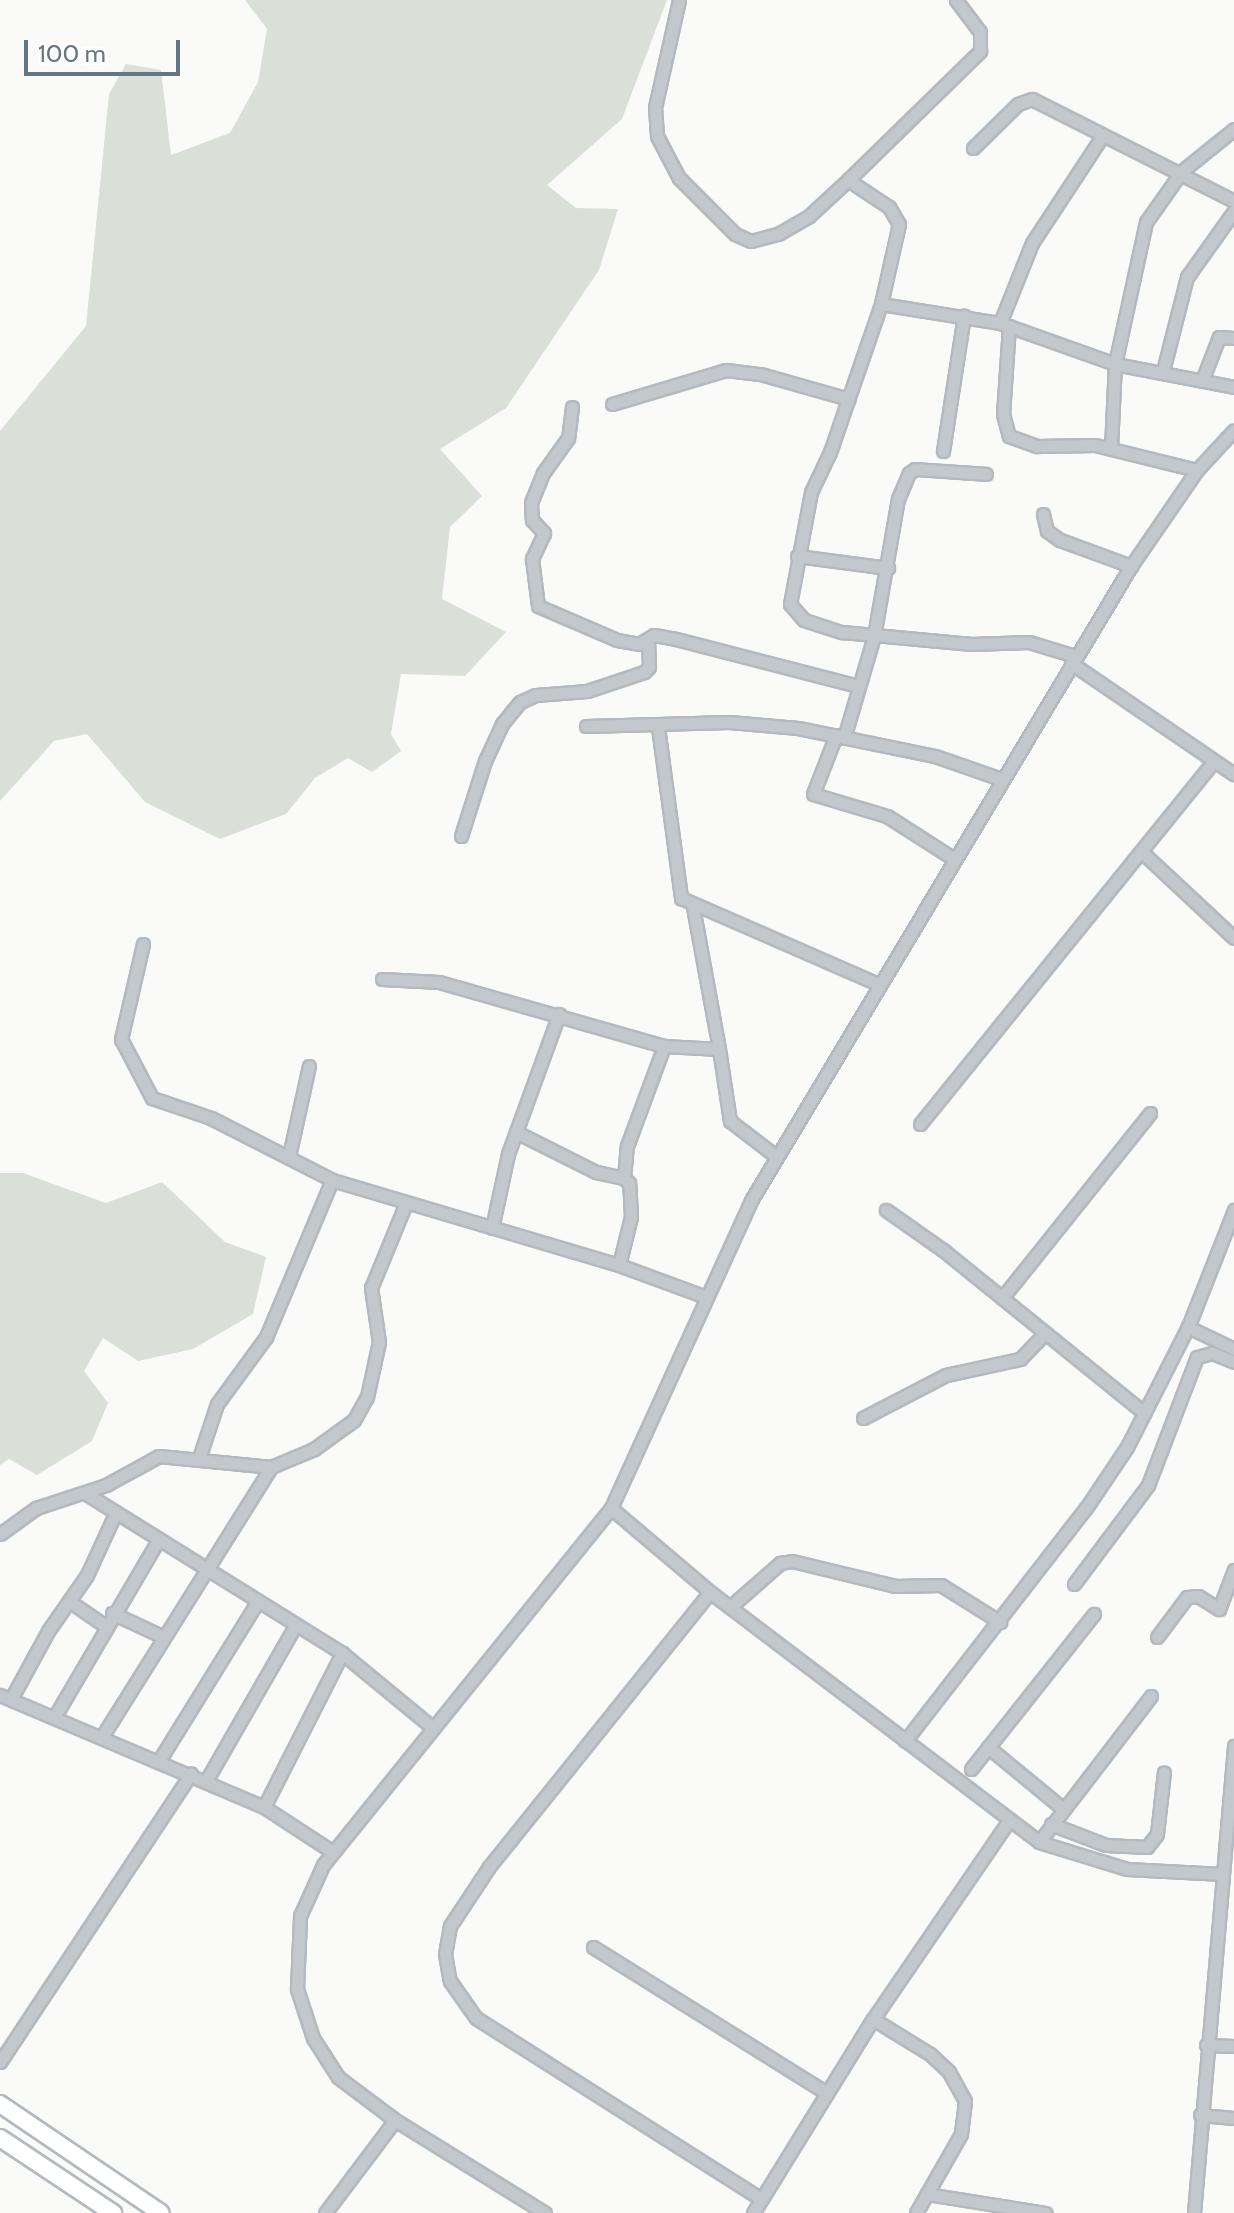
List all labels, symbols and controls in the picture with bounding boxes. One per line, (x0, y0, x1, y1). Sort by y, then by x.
scale bar (28, 24, 184, 74)
text: 100 m (38, 39, 106, 68)

